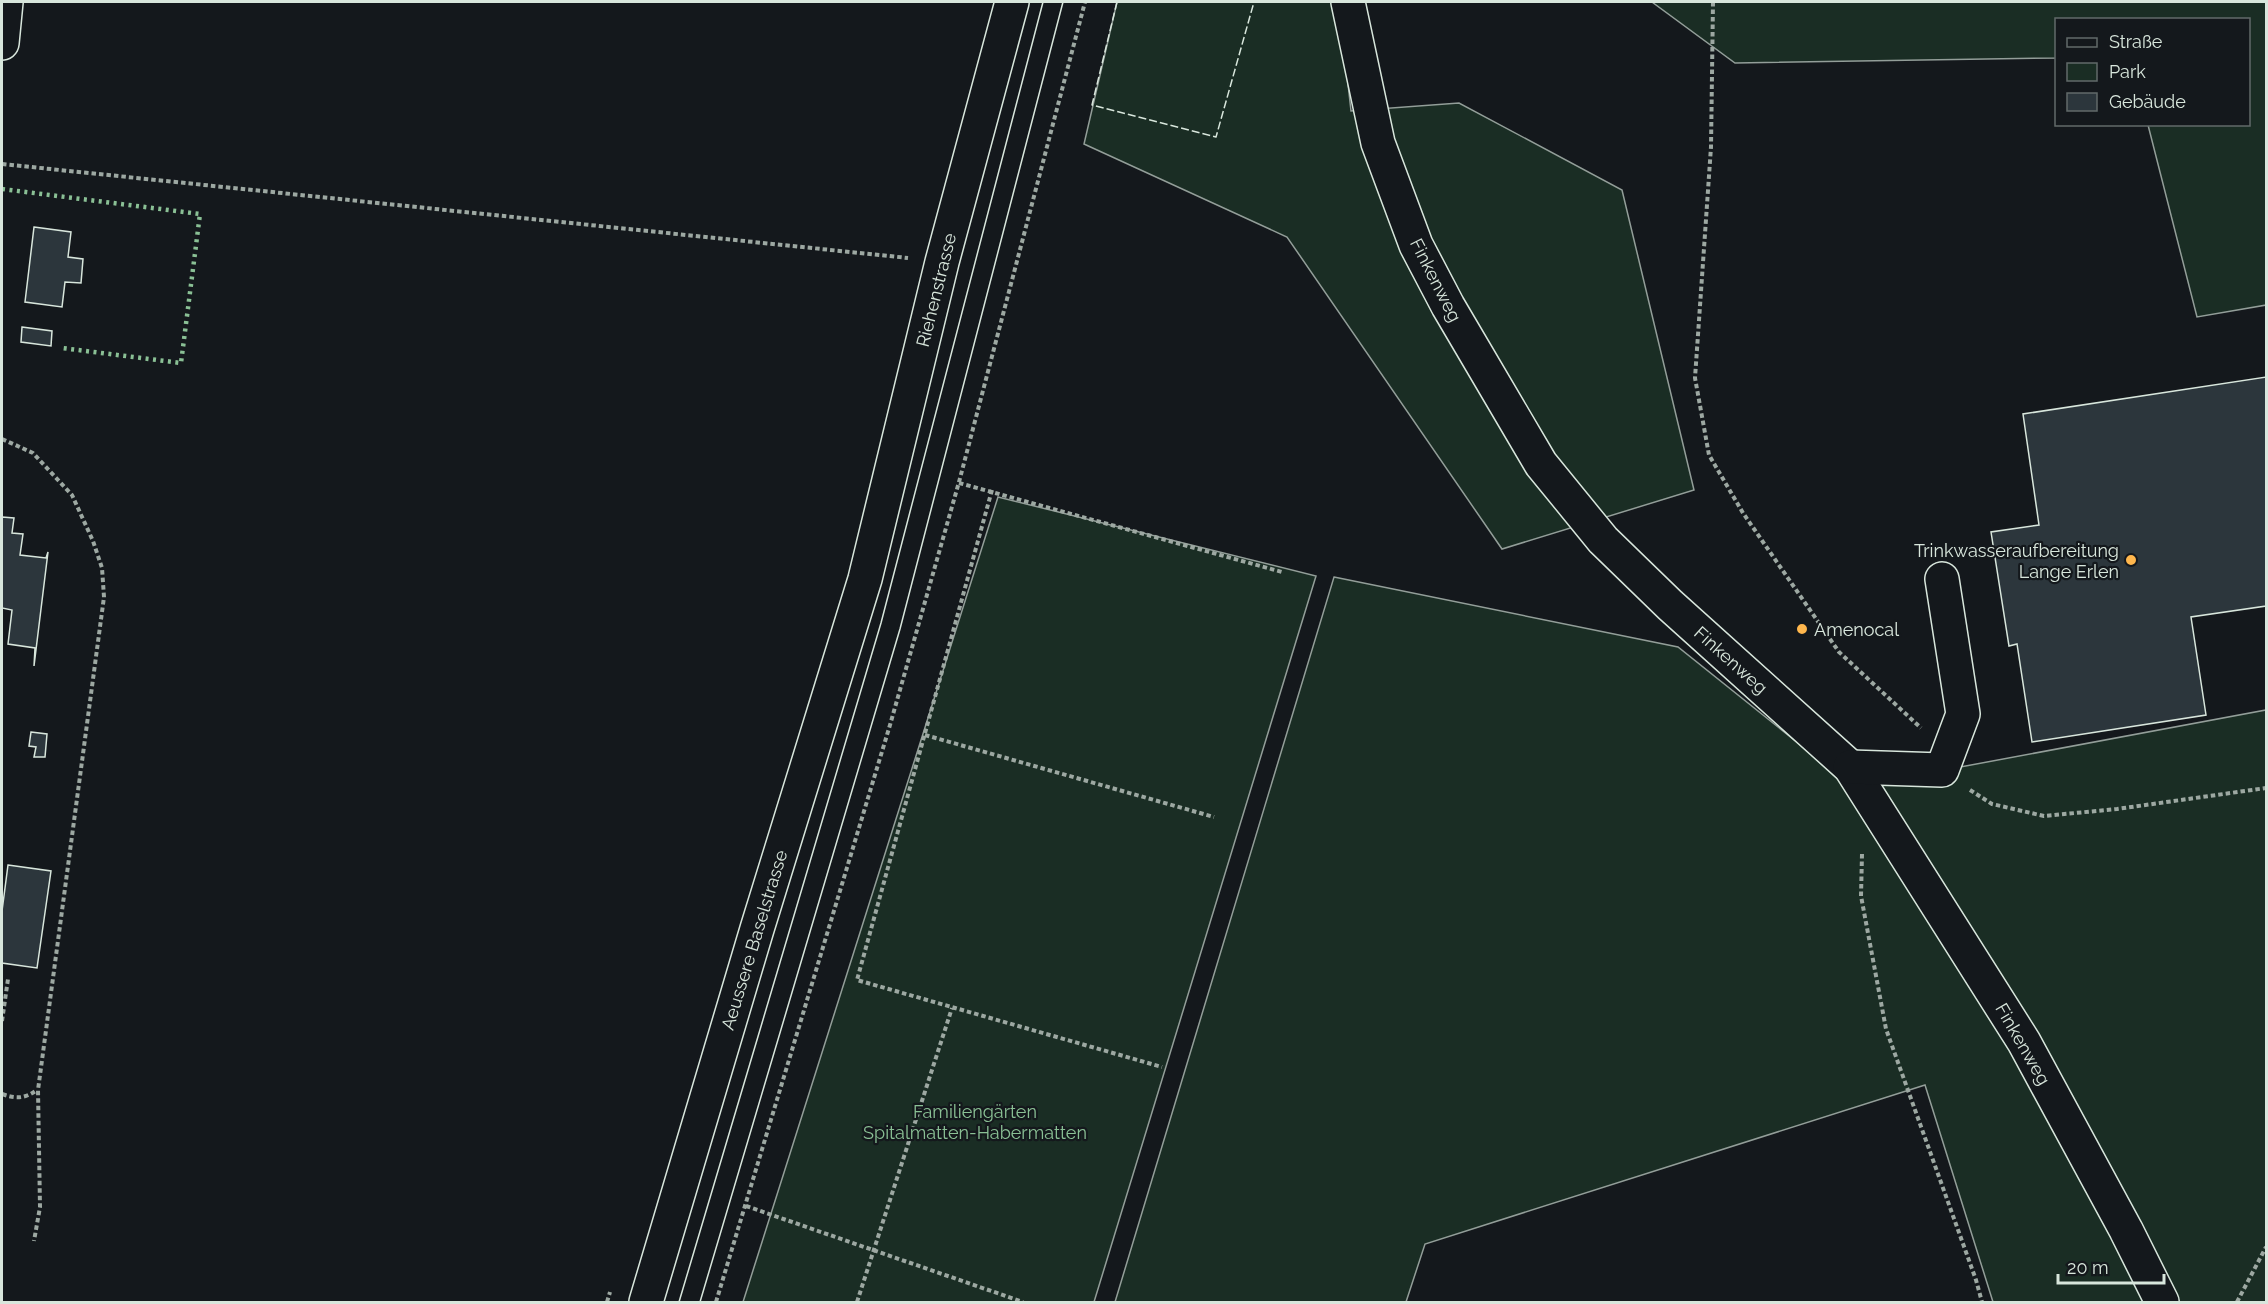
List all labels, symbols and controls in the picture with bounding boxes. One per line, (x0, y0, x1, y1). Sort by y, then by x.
legend (2055, 18, 2250, 126)
text: Straße (2109, 31, 2163, 52)
text: Park (2109, 61, 2146, 82)
text: Gebäude (2109, 91, 2186, 112)
street label: Riehenstrasse (912, 231, 960, 349)
street label: Finkenweg (1406, 235, 1466, 325)
place label: Trinkwasseraufbereitung Lange Erlen (1914, 540, 2119, 582)
marker: Trinkwasseraufbereitung Lange Erlen (2124, 553, 2138, 567)
place label: Amenocal (1814, 619, 1899, 640)
street label: Finkenweg (1690, 622, 1772, 698)
marker: Amenocal (1795, 622, 1809, 636)
street label: Aeussere Baselstrasse (717, 847, 792, 1032)
street label: Finkenweg (1991, 999, 2055, 1089)
park label: Familiengärten Spitalmatten-Habermatten (863, 1101, 1087, 1143)
scale bar (2058, 1247, 2164, 1285)
text: 20 m (2067, 1257, 2109, 1278)

